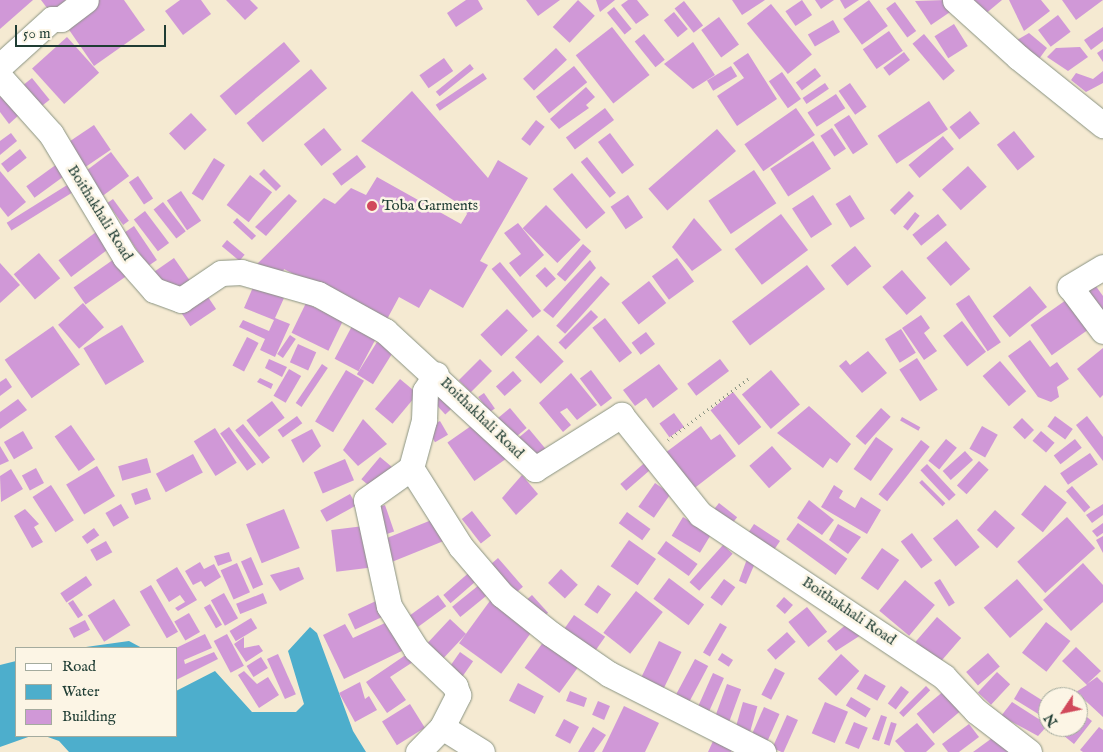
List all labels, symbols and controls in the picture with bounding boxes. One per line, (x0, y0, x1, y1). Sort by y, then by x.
scale bar (18, 15, 169, 47)
text: 50 m (23, 24, 51, 43)
street label: Boithakhali Road (63, 162, 137, 264)
place label: Toba Garments (382, 197, 478, 215)
marker: Toba Garments (366, 200, 378, 212)
street label: Boithakhali Road (436, 374, 528, 462)
street label: Boithakhali Road (799, 573, 899, 649)
legend (15, 647, 178, 737)
text: Road (62, 657, 96, 676)
text: Water (62, 682, 99, 701)
north arrow (1038, 687, 1088, 737)
text: Building (62, 707, 116, 726)
text: N (1041, 710, 1062, 730)

